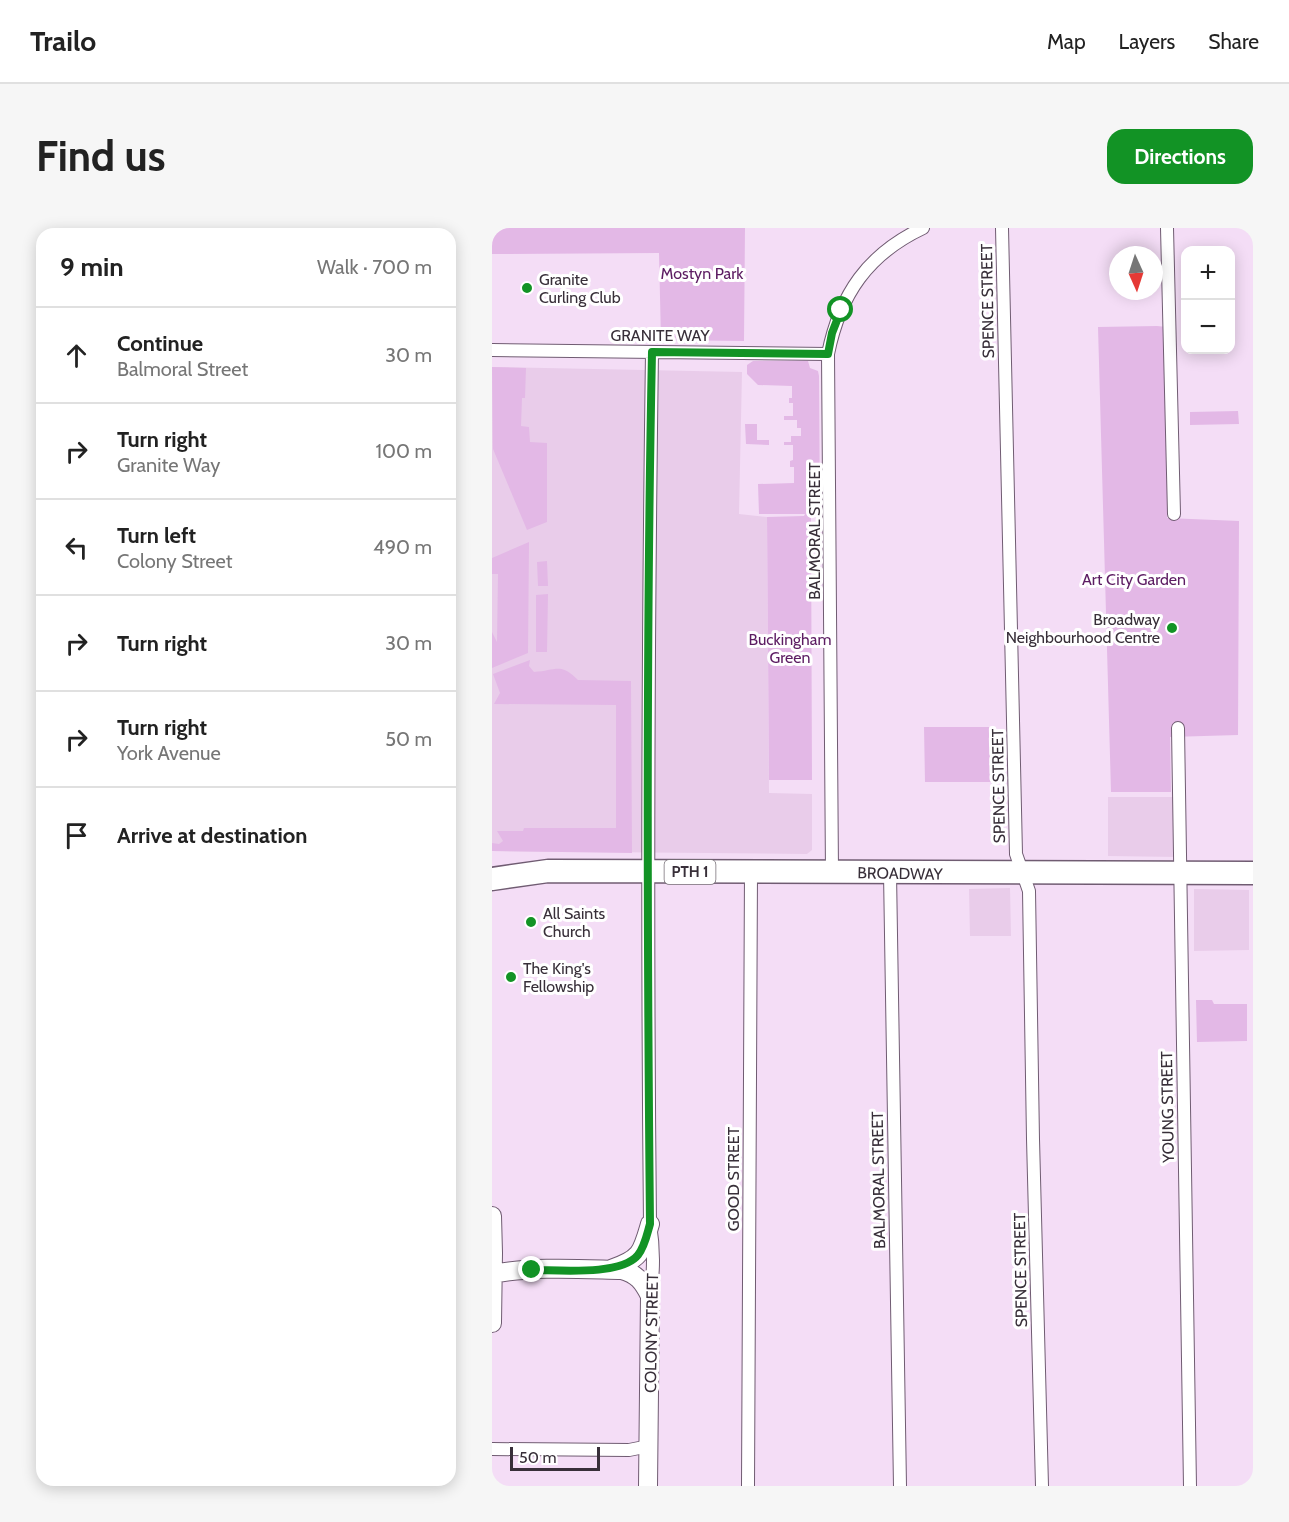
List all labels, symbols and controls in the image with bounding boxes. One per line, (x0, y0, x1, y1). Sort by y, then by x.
text: Trailo (30, 24, 96, 58)
text: Map (1047, 29, 1086, 54)
text: Layers (1119, 29, 1175, 54)
text: Share (1208, 29, 1259, 54)
button: Directions (1107, 129, 1253, 184)
text: Find us (36, 130, 165, 182)
street label: SPENCE STREET (977, 243, 998, 359)
north arrow (1109, 246, 1163, 300)
map controls (1181, 246, 1235, 354)
button: + (1181, 246, 1235, 300)
text: 9 min (60, 251, 124, 283)
text: Walk · 700 m (317, 255, 432, 279)
park label: Mostyn Park (660, 264, 744, 283)
place label: Granite Curling Club (539, 270, 621, 307)
marker: Granite Curling Club (520, 281, 534, 295)
route start (827, 296, 853, 322)
button: − (1181, 300, 1235, 354)
street label: GRANITE WAY (610, 326, 710, 345)
text: Continue (117, 330, 203, 357)
icon: ahead (60, 339, 93, 372)
text: 30 m (385, 343, 432, 367)
text: Balmoral Street (117, 357, 248, 381)
text: Turn right (117, 426, 207, 453)
icon: right (60, 435, 93, 468)
text: 100 m (376, 439, 432, 463)
text: Granite Way (117, 453, 220, 477)
street label: BALMORAL STREET (805, 462, 824, 600)
text: Turn left (117, 522, 196, 549)
icon: left (60, 531, 93, 564)
text: 490 m (373, 535, 432, 559)
text: Colony Street (117, 549, 233, 573)
park label: Art City Garden (1082, 570, 1186, 589)
place label: Broadway Neighbourhood Centre (1006, 610, 1160, 647)
marker: Broadway Neighbourhood Centre (1165, 621, 1179, 635)
icon: right (60, 627, 93, 660)
text: Turn right (117, 630, 207, 657)
park label: Buckingham Green (749, 630, 831, 667)
text: 30 m (385, 631, 432, 655)
text: Turn right (117, 714, 207, 741)
icon: right (60, 723, 93, 756)
text: 50 m (385, 727, 432, 751)
street label: SPENCE STREET (988, 728, 1009, 844)
text: York Avenue (117, 741, 221, 765)
icon: arrive (60, 819, 93, 852)
text: Arrive at destination (117, 822, 307, 849)
road number: PTH 1 (664, 860, 716, 884)
street label: BROADWAY (857, 863, 944, 884)
place label: All Saints Church (543, 904, 606, 941)
marker: All Saints Church (524, 915, 538, 929)
place label: The King's Fellowship (523, 959, 594, 996)
marker: The King's Fellowship (504, 970, 518, 984)
street label: YOUNG STREET (1157, 1050, 1178, 1164)
street label: BALMORAL STREET (868, 1111, 889, 1249)
street label: GOOD STREET (724, 1126, 743, 1231)
street label: SPENCE STREET (1010, 1212, 1031, 1328)
route end (518, 1256, 544, 1282)
street label: COLONY STREET (641, 1273, 662, 1393)
scale bar (510, 1444, 600, 1472)
text: 50 m (519, 1448, 556, 1467)

